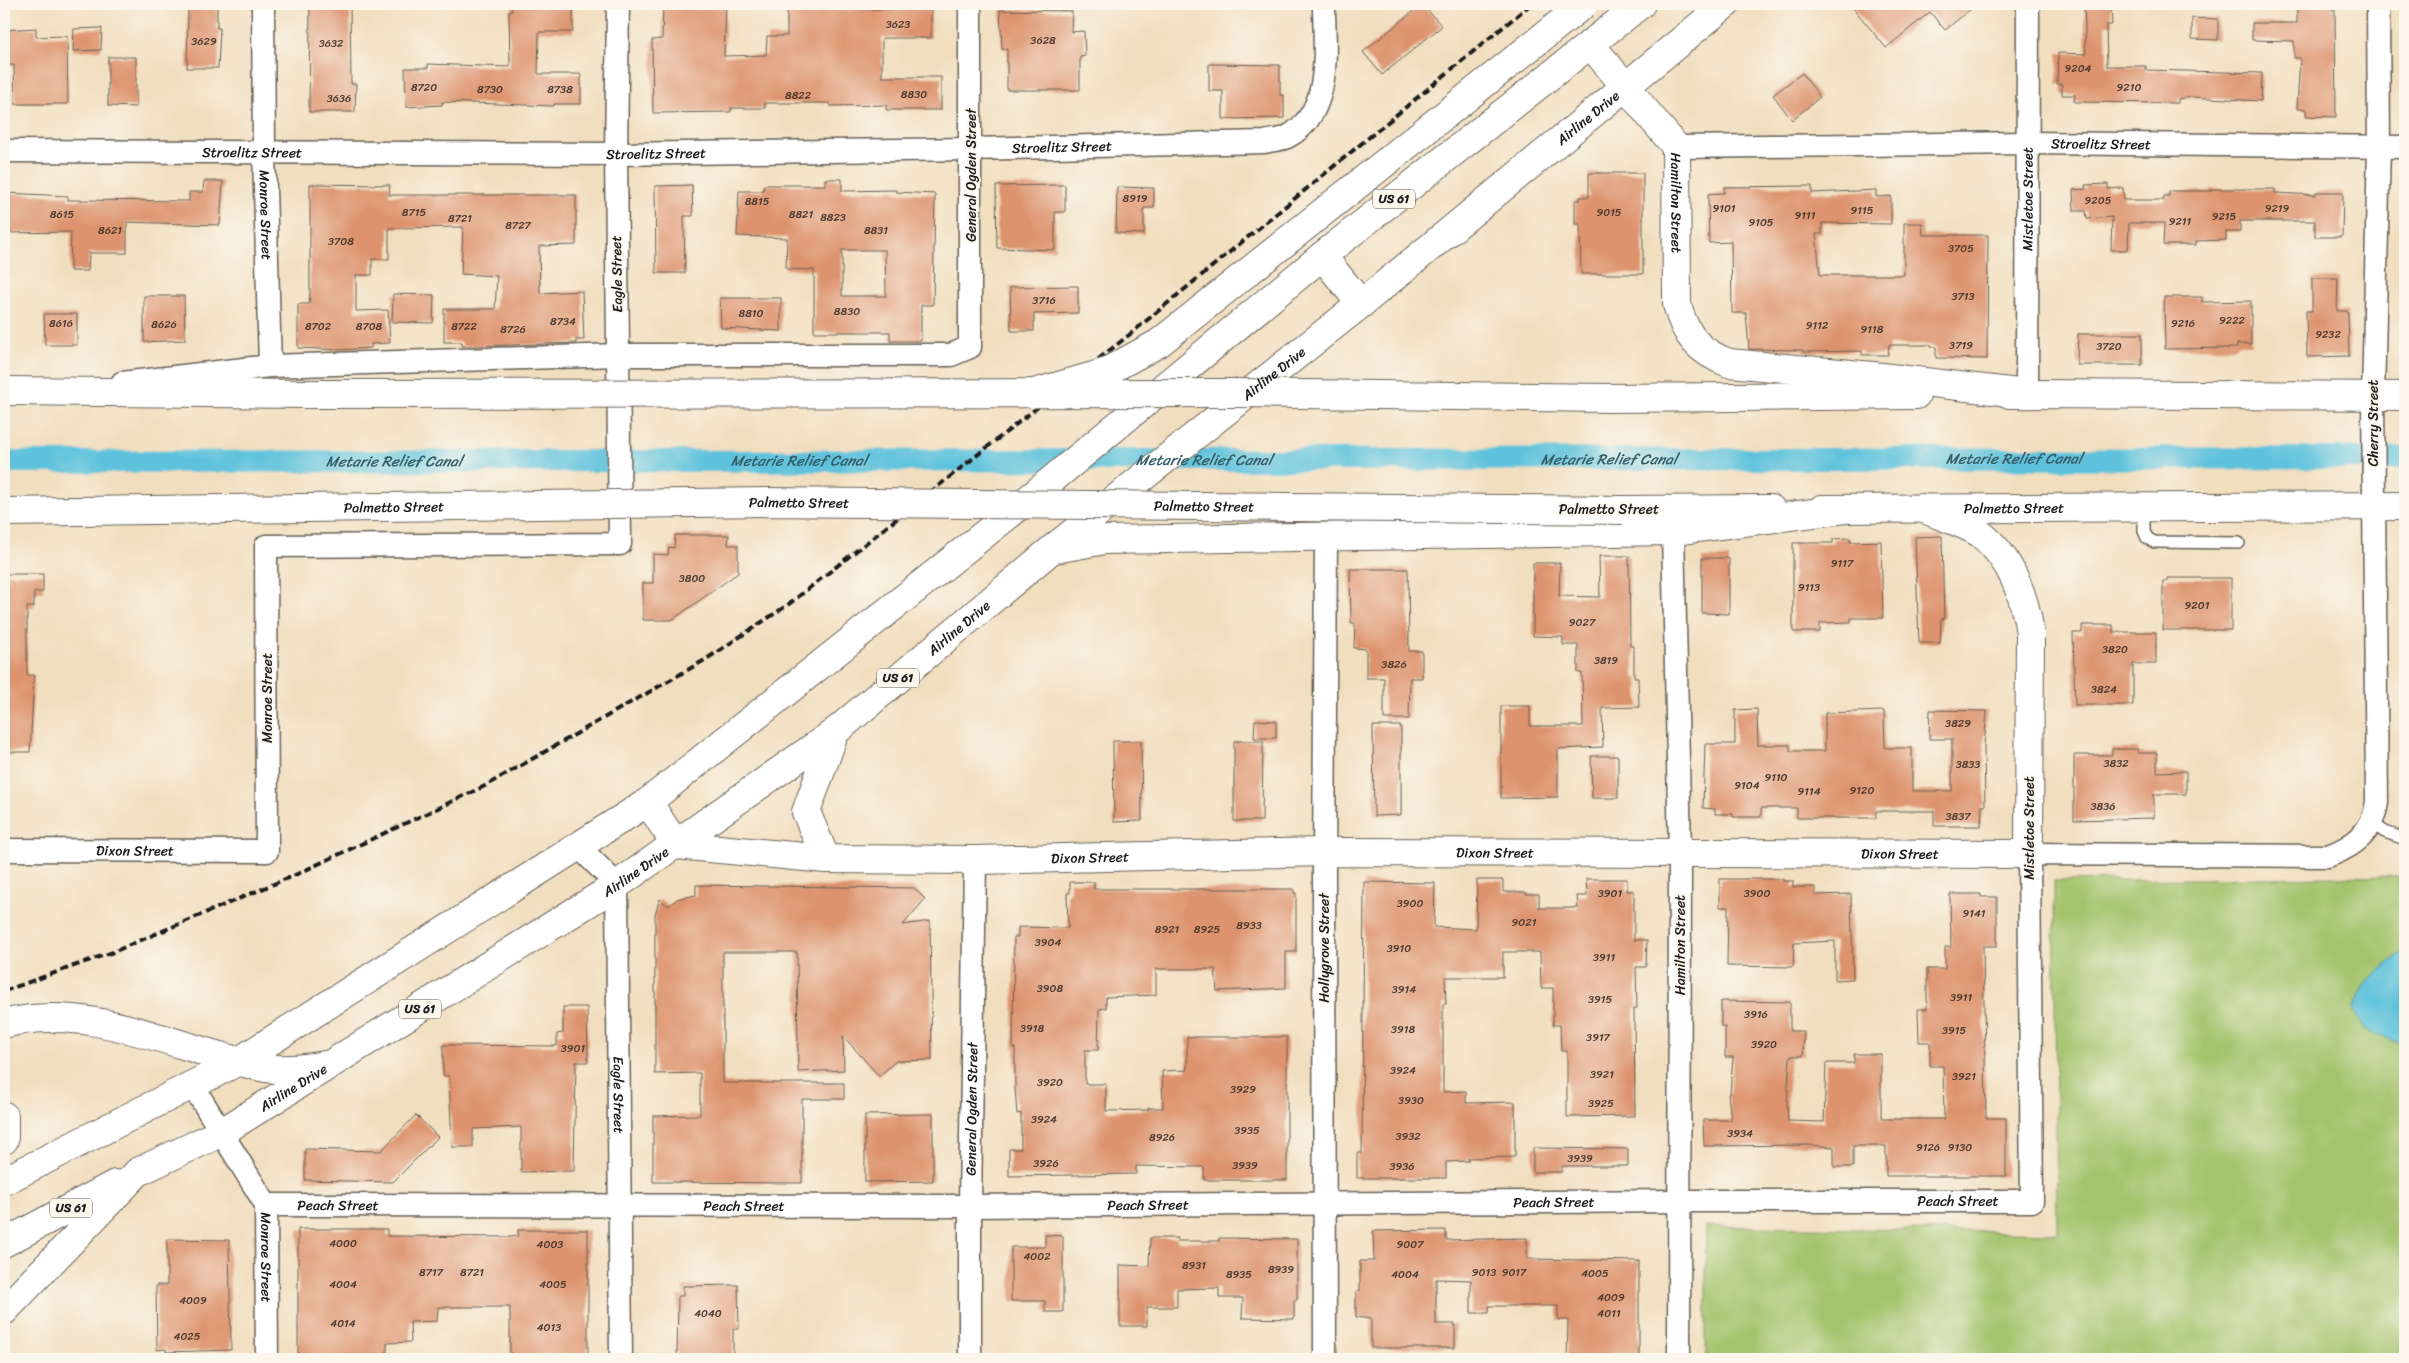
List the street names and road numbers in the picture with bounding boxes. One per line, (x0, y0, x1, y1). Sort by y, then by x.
street label: Airline Drive (1550, 84, 1625, 152)
street label: General Ogden Street (959, 107, 984, 242)
street label: Stroelitz Street (2051, 131, 2151, 157)
street label: Stroelitz Street (1012, 133, 1112, 161)
street label: Stroelitz Street (202, 139, 302, 165)
street label: Stroelitz Street (606, 140, 706, 167)
street label: Mistletoe Street (2015, 147, 2040, 251)
street label: Hamilton Street (1664, 152, 1689, 253)
street label: Monroe Street (252, 170, 280, 260)
road number: US 61 (1373, 190, 1415, 208)
street label: Eagle Street (604, 235, 630, 313)
street label: Airline Drive (1235, 340, 1311, 407)
street label: Cherry Street (2361, 380, 2386, 466)
street label: Palmetto Street (749, 489, 849, 515)
street label: Palmetto Street (1154, 493, 1254, 519)
street label: Palmetto Street (344, 494, 444, 520)
street label: Palmetto Street (1964, 495, 2064, 521)
street label: Palmetto Street (1559, 497, 1659, 522)
street label: Airline Drive (921, 594, 996, 663)
street label: Monroe Street (255, 653, 280, 743)
road number: US 61 (877, 668, 919, 688)
street label: Mistletoe Street (2017, 776, 2042, 880)
street label: Dixon Street (96, 838, 174, 863)
street label: Airline Drive (597, 840, 674, 904)
street label: Dixon Street (1456, 840, 1534, 865)
street label: Dixon Street (1861, 841, 1939, 866)
street label: Dixon Street (1051, 844, 1129, 871)
street label: Hollygrove Street (1312, 892, 1337, 1003)
street label: Hamilton Street (1668, 895, 1693, 995)
road number: US 61 (399, 1000, 441, 1019)
street label: General Ogden Street (958, 1041, 985, 1176)
street label: Eagle Street (606, 1056, 632, 1133)
street label: Airline Drive (253, 1057, 332, 1119)
street label: Peach Street (1513, 1189, 1595, 1215)
street label: Peach Street (1917, 1189, 1999, 1214)
street label: Peach Street (1107, 1192, 1189, 1218)
street label: Peach Street (297, 1193, 379, 1218)
street label: Peach Street (703, 1193, 785, 1218)
road number: US 61 (50, 1198, 92, 1218)
street label: Monroe Street (254, 1212, 279, 1303)

